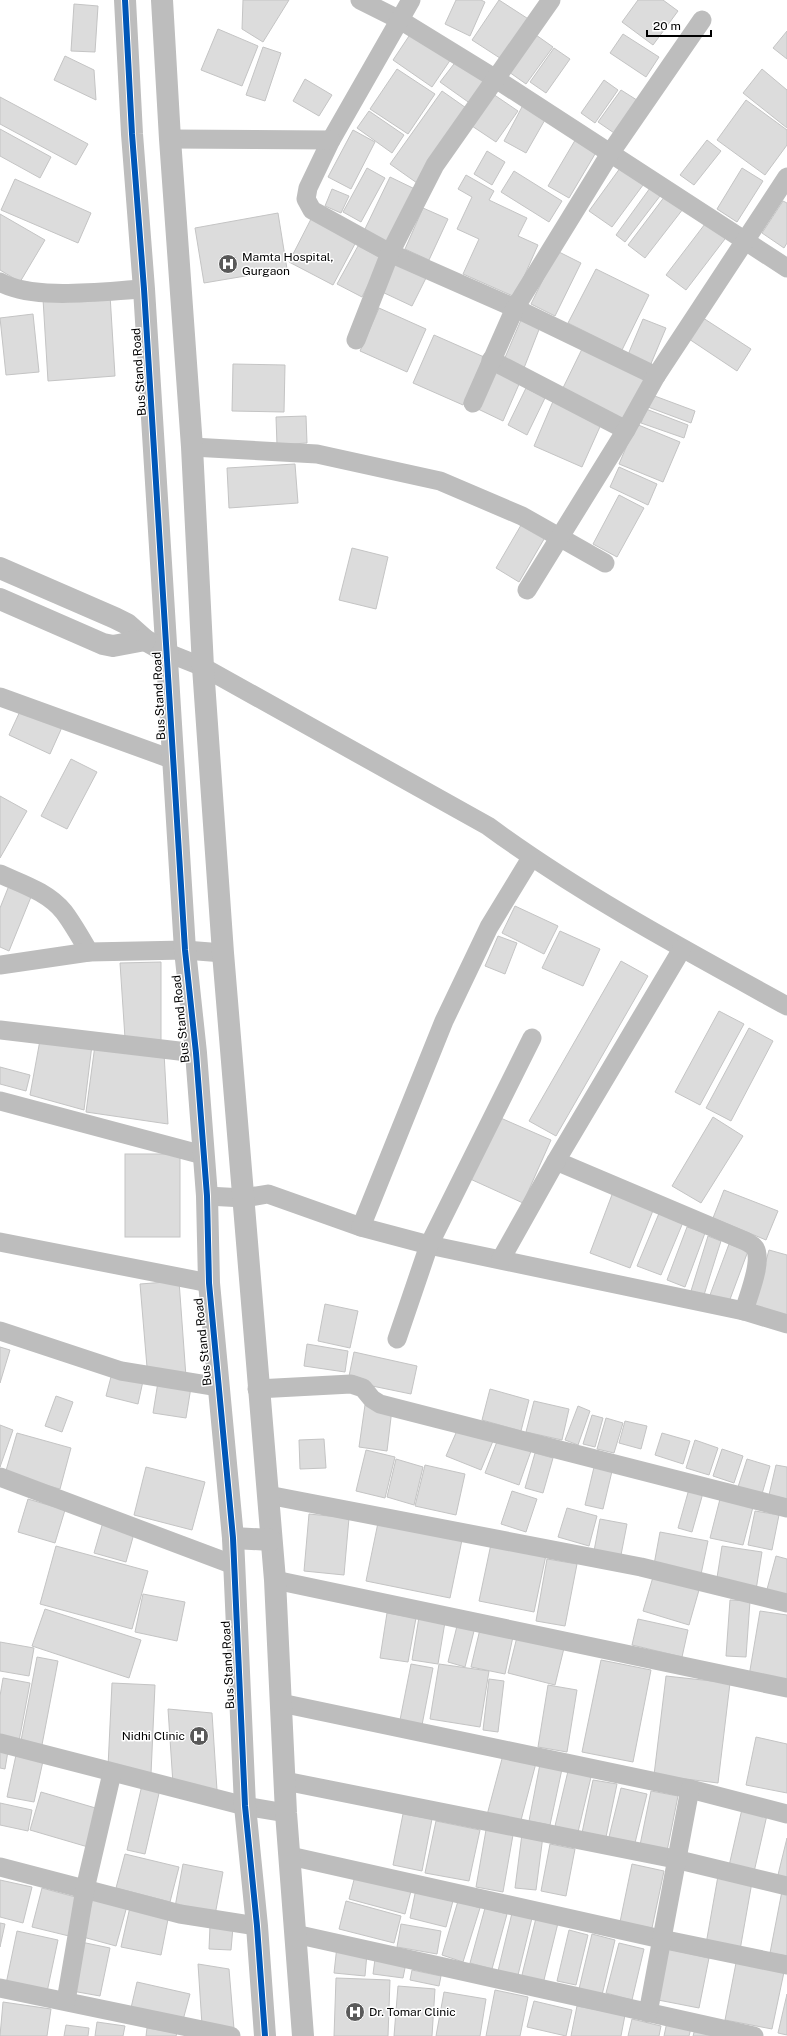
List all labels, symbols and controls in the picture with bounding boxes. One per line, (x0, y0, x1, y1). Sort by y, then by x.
scale bar (647, 12, 711, 38)
text: 20 m (653, 19, 681, 33)
place label: Mamta Hospital, Gurgaon (242, 250, 334, 278)
hospital icon: Mamta Hospital, Gurgaon (217, 253, 239, 275)
street label: Bus Stand Road (129, 327, 149, 417)
street label: Bus Stand Road (150, 651, 168, 741)
street label: Bus Stand Road (169, 974, 193, 1064)
street label: Bus Stand Road (191, 1297, 215, 1387)
street label: Bus Stand Road (219, 1620, 237, 1710)
hospital icon: Nidhi Clinic (188, 1725, 210, 1747)
place label: Nidhi Clinic (122, 1729, 185, 1743)
hospital icon: Dr. Tomar Clinic (344, 2001, 366, 2023)
place label: Dr. Tomar Clinic (369, 2005, 456, 2019)

